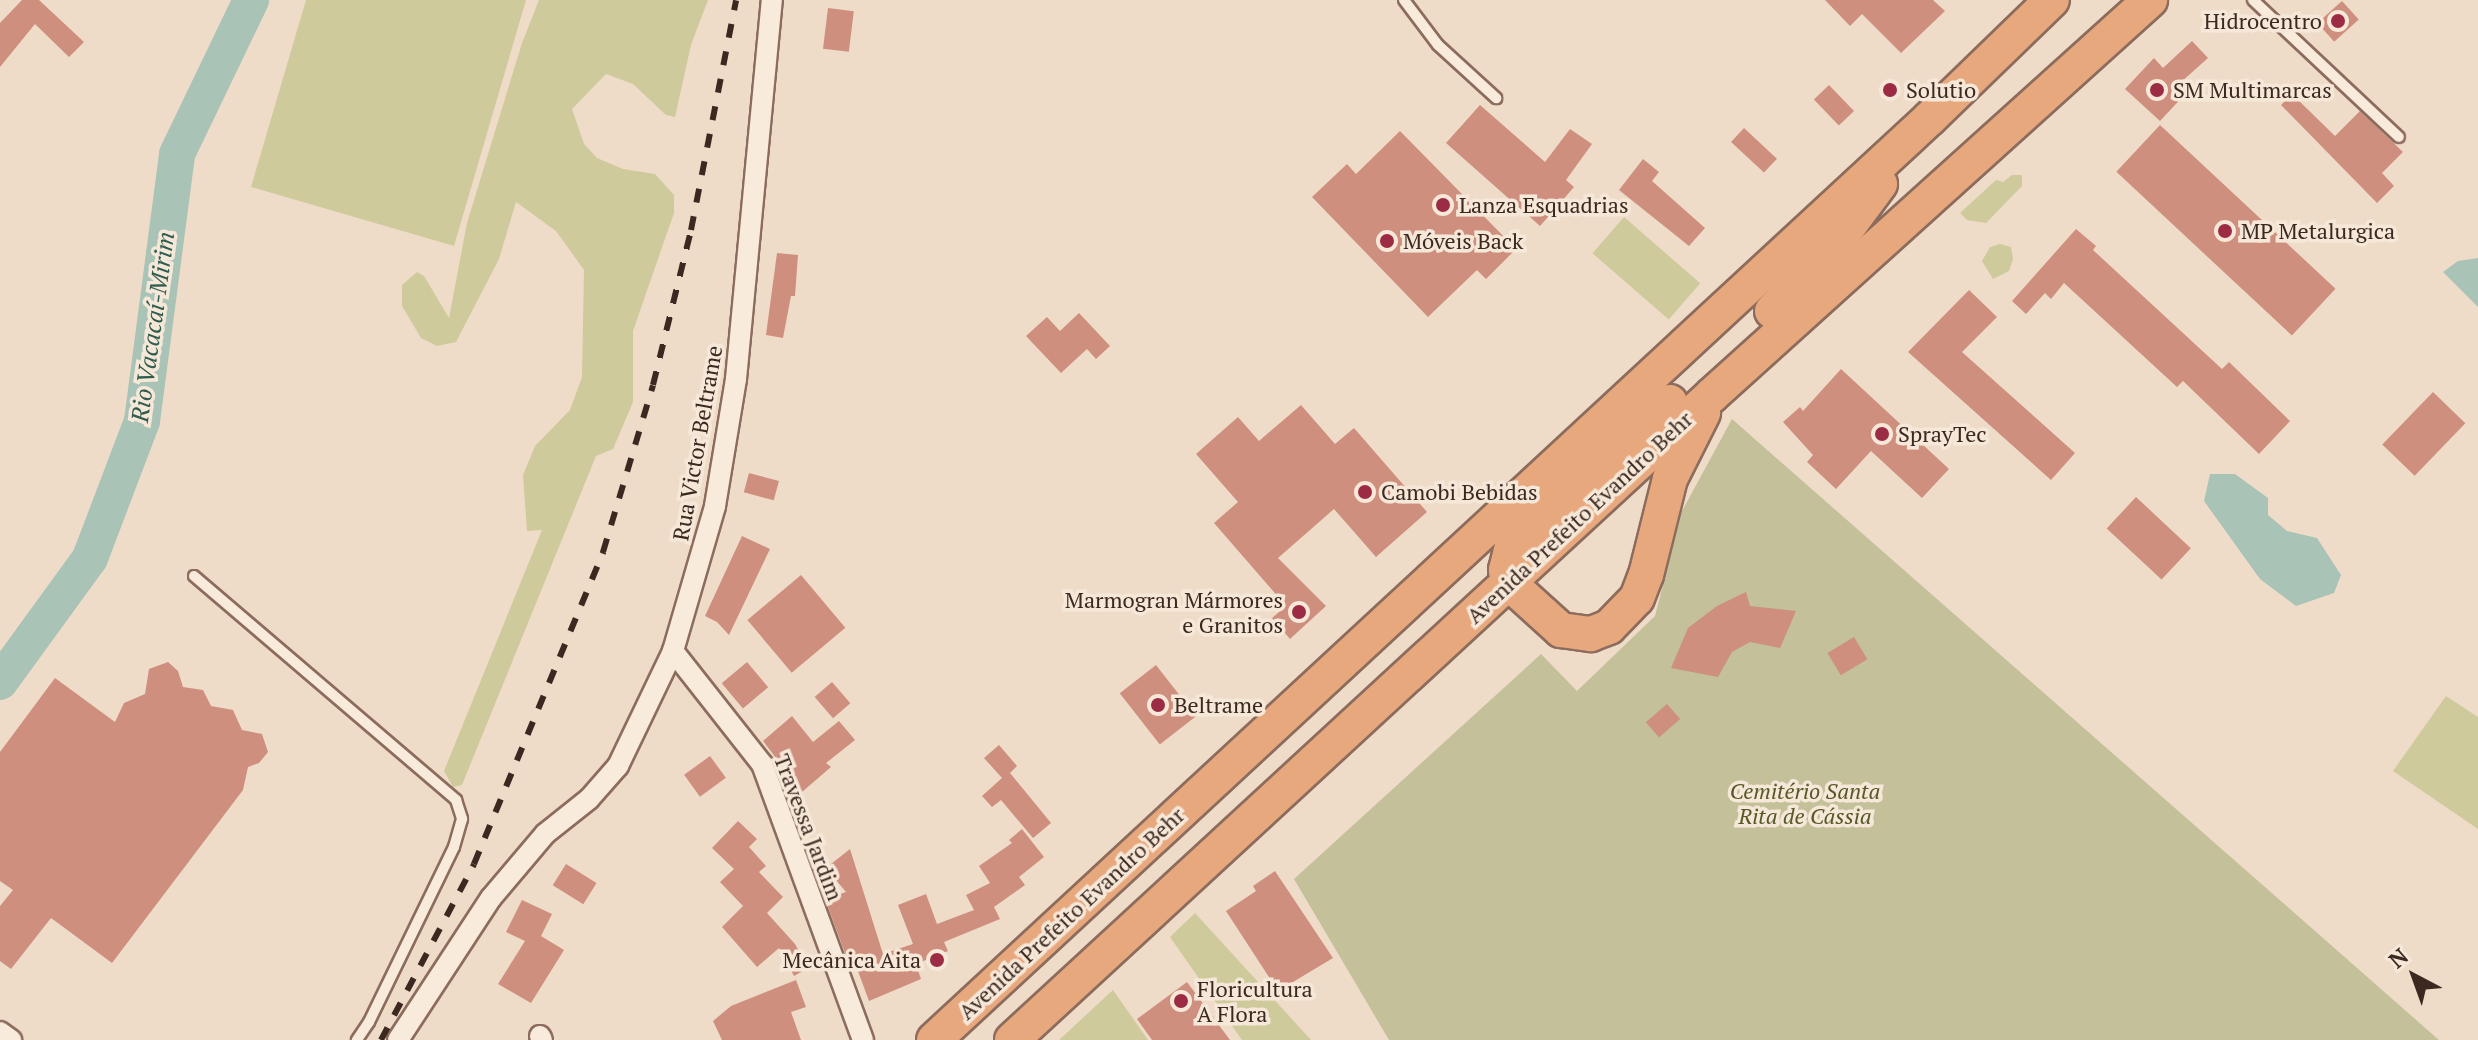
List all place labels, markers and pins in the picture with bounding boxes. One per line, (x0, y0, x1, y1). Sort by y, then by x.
place label: Hidrocentro (2204, 8, 2322, 34)
marker: Hidrocentro (2329, 12, 2347, 30)
place label: Solutio (1906, 77, 1976, 103)
place label: SM Multimarcas (2173, 77, 2332, 103)
marker: Solutio (1881, 81, 1899, 99)
marker: SM Multimarcas (2148, 81, 2166, 99)
place label: Lanza Esquadrias (1459, 192, 1628, 218)
marker: Lanza Esquadrias (1434, 196, 1452, 214)
place label: MP Metalurgica (2241, 218, 2395, 244)
marker: MP Metalurgica (2216, 222, 2234, 240)
place label: Móveis Back (1403, 228, 1523, 254)
marker: Móveis Back (1378, 232, 1396, 250)
place label: SprayTec (1898, 421, 1986, 447)
marker: SprayTec (1873, 425, 1891, 443)
place label: Camobi Bebidas (1381, 479, 1537, 505)
marker: Camobi Bebidas (1356, 483, 1374, 501)
place label: Marmogran Mármores e Granitos (1065, 586, 1283, 638)
marker: Marmogran Mármores e Granitos (1290, 603, 1308, 621)
place label: Beltrame (1174, 692, 1263, 718)
marker: Beltrame (1149, 696, 1167, 714)
place label: Mecânica Aita (782, 947, 921, 973)
marker: Mecânica Aita (928, 951, 946, 969)
place label: Floricultura A Flora (1197, 975, 1313, 1026)
marker: Floricultura A Flora (1172, 992, 1190, 1010)

